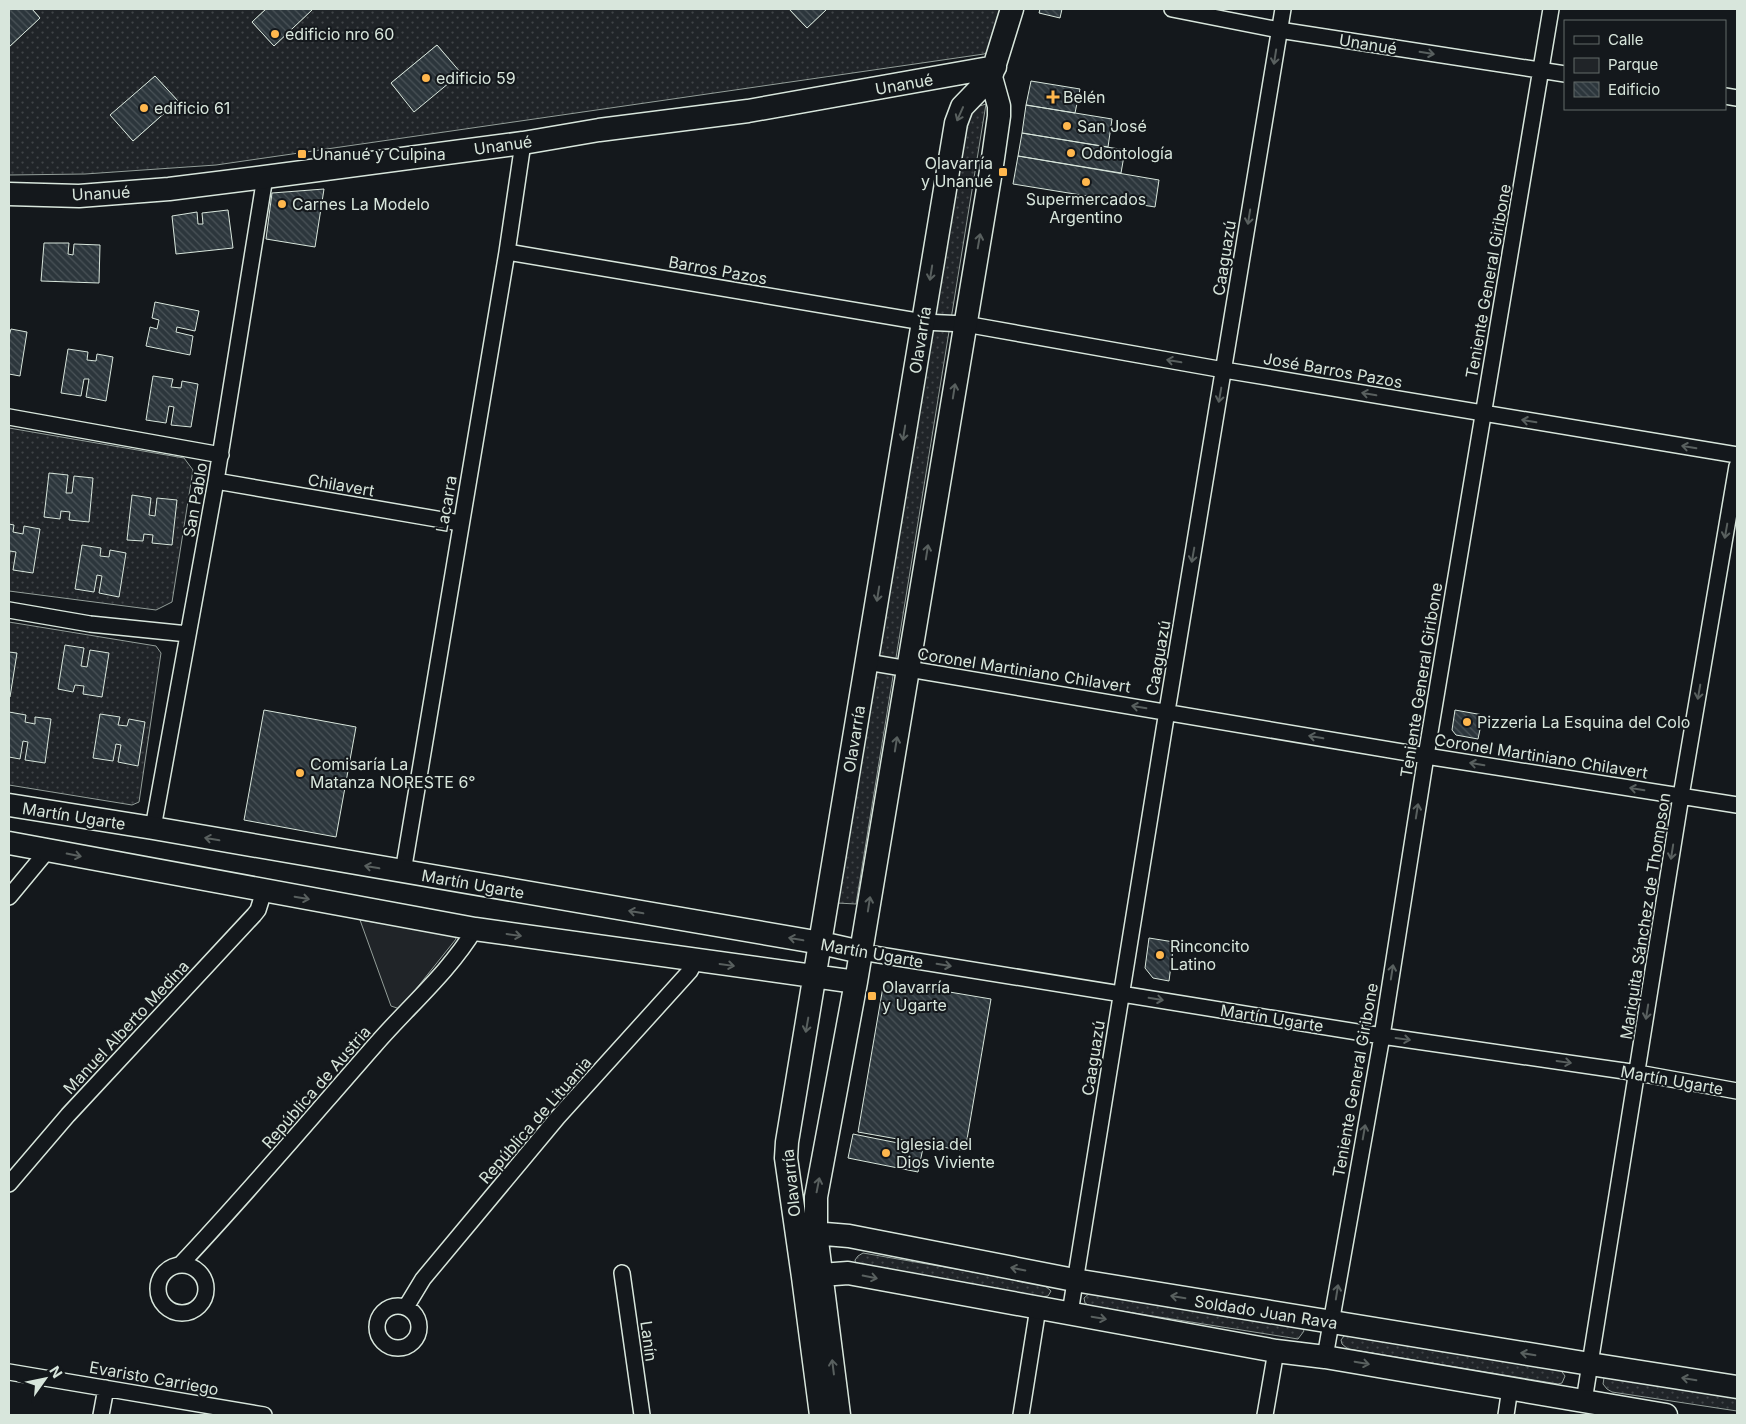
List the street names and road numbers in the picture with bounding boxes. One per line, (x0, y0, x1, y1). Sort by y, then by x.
street label: Unanué (1337, 30, 1399, 58)
street label: Unanué (873, 69, 935, 99)
street label: Unanué (473, 131, 533, 159)
street label: Unanué (71, 181, 131, 205)
street label: Teniente General Giribone (1461, 182, 1515, 380)
street label: Caaguazú (1208, 219, 1240, 297)
street label: Barros Pazos (667, 251, 769, 289)
street label: Olavarría (905, 305, 935, 375)
street label: José Barros Pazos (1262, 348, 1404, 392)
street label: San Pablo (179, 461, 211, 539)
street label: Chilavert (306, 469, 376, 501)
street label: Lacarra (431, 474, 461, 534)
street label: Teniente General Giribone (1396, 581, 1446, 779)
street label: Caaguazú (1142, 619, 1174, 697)
street label: Coronel Martiniano Chilavert (916, 643, 1132, 697)
street label: Olavarría (839, 704, 869, 774)
street label: Coronel Martiniano Chilavert (1433, 729, 1649, 783)
street label: Mariquita Sánchez de Thompson (1616, 791, 1674, 1041)
street label: Martín Ugarte (21, 798, 127, 834)
street label: Martín Ugarte (420, 865, 526, 903)
street label: Martín Ugarte (819, 934, 925, 972)
street label: Manuel Alberto Medina (59, 956, 193, 1098)
street label: Teniente General Giribone (1328, 981, 1382, 1179)
street label: Martín Ugarte (1219, 1000, 1325, 1036)
street label: Caaguazú (1077, 1019, 1109, 1097)
street label: República de Austria (257, 1022, 375, 1152)
street label: República de Lituania (474, 1052, 596, 1188)
street label: Martín Ugarte (1619, 1061, 1725, 1099)
street label: Olavarría (777, 1148, 805, 1218)
street label: Soldado Juan Rava (1193, 1291, 1339, 1333)
street label: Lanín (636, 1319, 662, 1363)
street label: Evaristo Carriego (88, 1357, 220, 1399)

